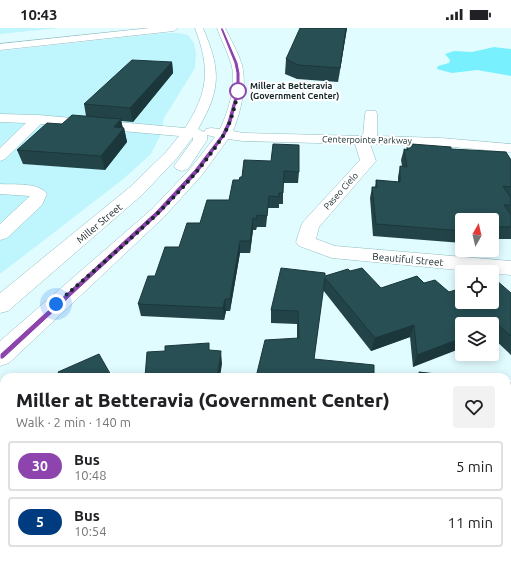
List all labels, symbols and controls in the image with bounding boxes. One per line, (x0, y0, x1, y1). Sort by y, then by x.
text: 10:43 (20, 6, 58, 23)
place label: Miller at Betteravia (Government Center) (250, 81, 339, 101)
marker: Miller at Betteravia (Government Center) (229, 82, 247, 100)
street label: Centerpointe Parkway (322, 134, 413, 146)
street label: Paseo Cielo (322, 170, 360, 212)
street label: Miller Street (74, 201, 124, 246)
north arrow (455, 213, 499, 257)
map controls (455, 213, 499, 361)
street label: Beautiful Street (372, 251, 444, 268)
button: locate (455, 265, 499, 309)
your location (46, 294, 66, 314)
button: layers (455, 317, 499, 361)
button: heart (453, 386, 495, 428)
text: Miller at Betteravia (Government Center) (16, 389, 390, 411)
text: Walk · 2 min · 140 m (16, 415, 131, 429)
text: Bus (74, 451, 100, 468)
text: 30 (32, 458, 48, 474)
text: 5 min (456, 458, 493, 475)
text: 10:48 (74, 468, 107, 482)
text: Bus (74, 507, 100, 524)
text: 5 (36, 514, 44, 530)
text: 11 min (447, 514, 493, 531)
text: 10:54 (74, 524, 107, 538)

